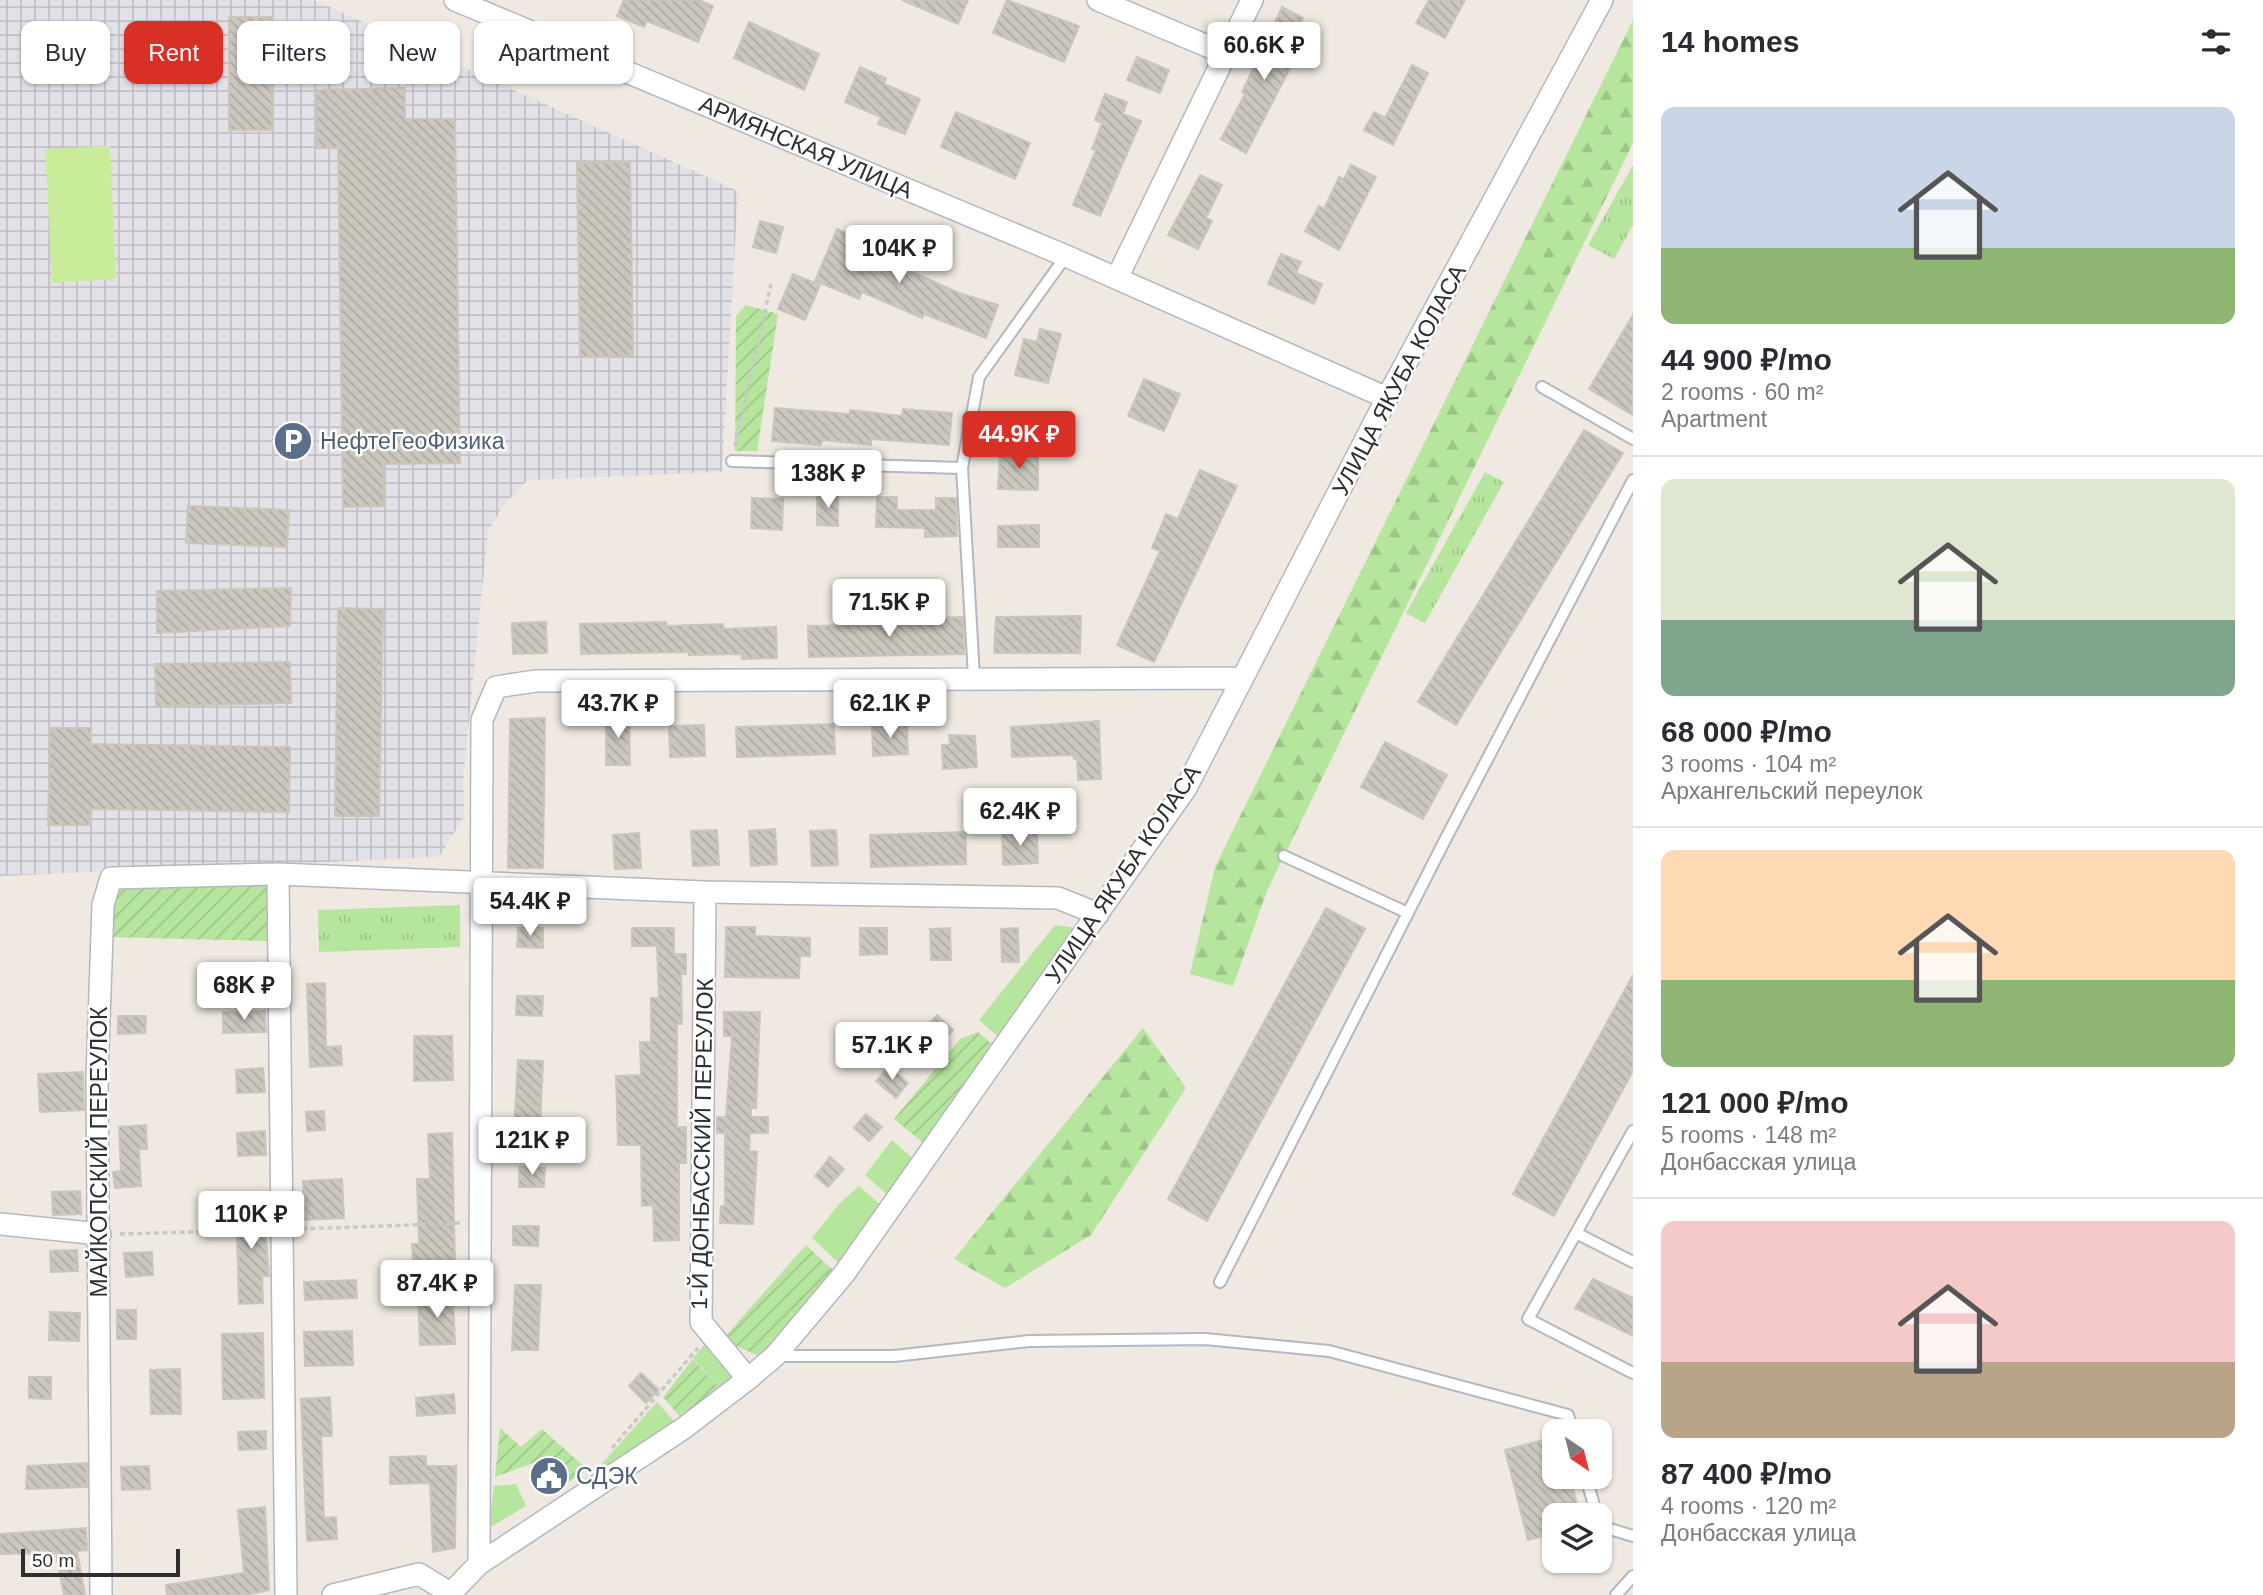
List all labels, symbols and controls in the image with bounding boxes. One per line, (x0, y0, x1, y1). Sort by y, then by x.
chip: Buy (21, 21, 110, 84)
chip: Rent (124, 21, 223, 84)
chip: Filters (237, 21, 350, 84)
chip: New (364, 21, 460, 84)
chip: Apartment (474, 21, 633, 84)
pin: 60.6K ₽ (1199, 22, 1329, 82)
icon: filters (2197, 23, 2235, 61)
text: 14 homes (1661, 25, 1799, 58)
text: 60.6K ₽ (1223, 32, 1305, 58)
street label: АРМЯНСКАЯ УЛИЦА (696, 90, 917, 204)
icon: home (1885, 152, 2011, 278)
pin: 104K ₽ (842, 226, 956, 285)
text: 104K ₽ (862, 235, 936, 261)
street label: УЛИЦА ЯКУБА КОЛАСА (1327, 260, 1471, 500)
text: 44 900 ₽/mo (1661, 343, 1832, 376)
text: 2 rooms · 60 m² (1661, 379, 1823, 405)
text: Apartment (1661, 406, 1767, 432)
pin: 44.9K ₽ (954, 412, 1084, 471)
parking icon: НефтеГеоФизика (272, 420, 314, 462)
text: 44.9K ₽ (978, 421, 1060, 447)
place label: НефтеГеоФизика (320, 428, 505, 454)
pin: 138K ₽ (771, 450, 885, 510)
text: 138K ₽ (791, 460, 865, 486)
icon: home (1885, 524, 2011, 650)
pin: 71.5K ₽ (824, 580, 954, 639)
text: 71.5K ₽ (848, 589, 930, 615)
pin: 43.7K ₽ (553, 680, 683, 740)
pin: 62.1K ₽ (825, 680, 955, 740)
text: 43.7K ₽ (577, 690, 659, 716)
text: 62.1K ₽ (849, 690, 931, 716)
text: 68 000 ₽/mo (1661, 715, 1832, 748)
text: 3 rooms · 104 m² (1661, 751, 1836, 777)
street label: УЛИЦА ЯКУБА КОЛАСА (1040, 759, 1206, 988)
text: Архангельский переулок (1661, 778, 1923, 804)
pin: 62.4K ₽ (955, 788, 1085, 848)
text: 62.4K ₽ (979, 798, 1061, 824)
pin: 54.4K ₽ (465, 878, 595, 938)
text: 54.4K ₽ (489, 888, 571, 914)
icon: home (1885, 895, 2011, 1021)
pin: 68K ₽ (195, 962, 293, 1022)
text: 68K ₽ (213, 972, 275, 998)
street label: 1-Й ДОНБАССКИЙ ПЕРЕУЛОК (685, 977, 718, 1310)
street label: МАЙКОПСКИЙ ПЕРЕУЛОК (85, 1006, 112, 1297)
pin: 57.1K ₽ (827, 1023, 957, 1082)
text: 57.1K ₽ (851, 1032, 933, 1058)
text: 121 000 ₽/mo (1661, 1086, 1849, 1119)
pin: 121K ₽ (475, 1118, 589, 1177)
text: 5 rooms · 148 m² (1661, 1122, 1836, 1148)
text: 121K ₽ (495, 1127, 569, 1153)
text: Донбасская улица (1661, 1149, 1856, 1175)
pin: 110K ₽ (194, 1192, 308, 1251)
text: 110K ₽ (214, 1201, 288, 1227)
pin: 87.4K ₽ (372, 1260, 502, 1320)
icon: home (1885, 1266, 2011, 1392)
text: 87.4K ₽ (396, 1270, 478, 1296)
north arrow (1542, 1419, 1612, 1489)
map controls (1542, 1419, 1612, 1573)
public building icon: СДЭК (528, 1455, 570, 1497)
text: 87 400 ₽/mo (1661, 1457, 1832, 1490)
place label: СДЭК (576, 1463, 638, 1489)
text: 4 rooms · 120 m² (1661, 1493, 1836, 1519)
button: layers (1542, 1503, 1612, 1573)
text: Донбасская улица (1661, 1520, 1856, 1546)
scale bar (21, 1546, 180, 1578)
text: 50 m (32, 1550, 74, 1571)

